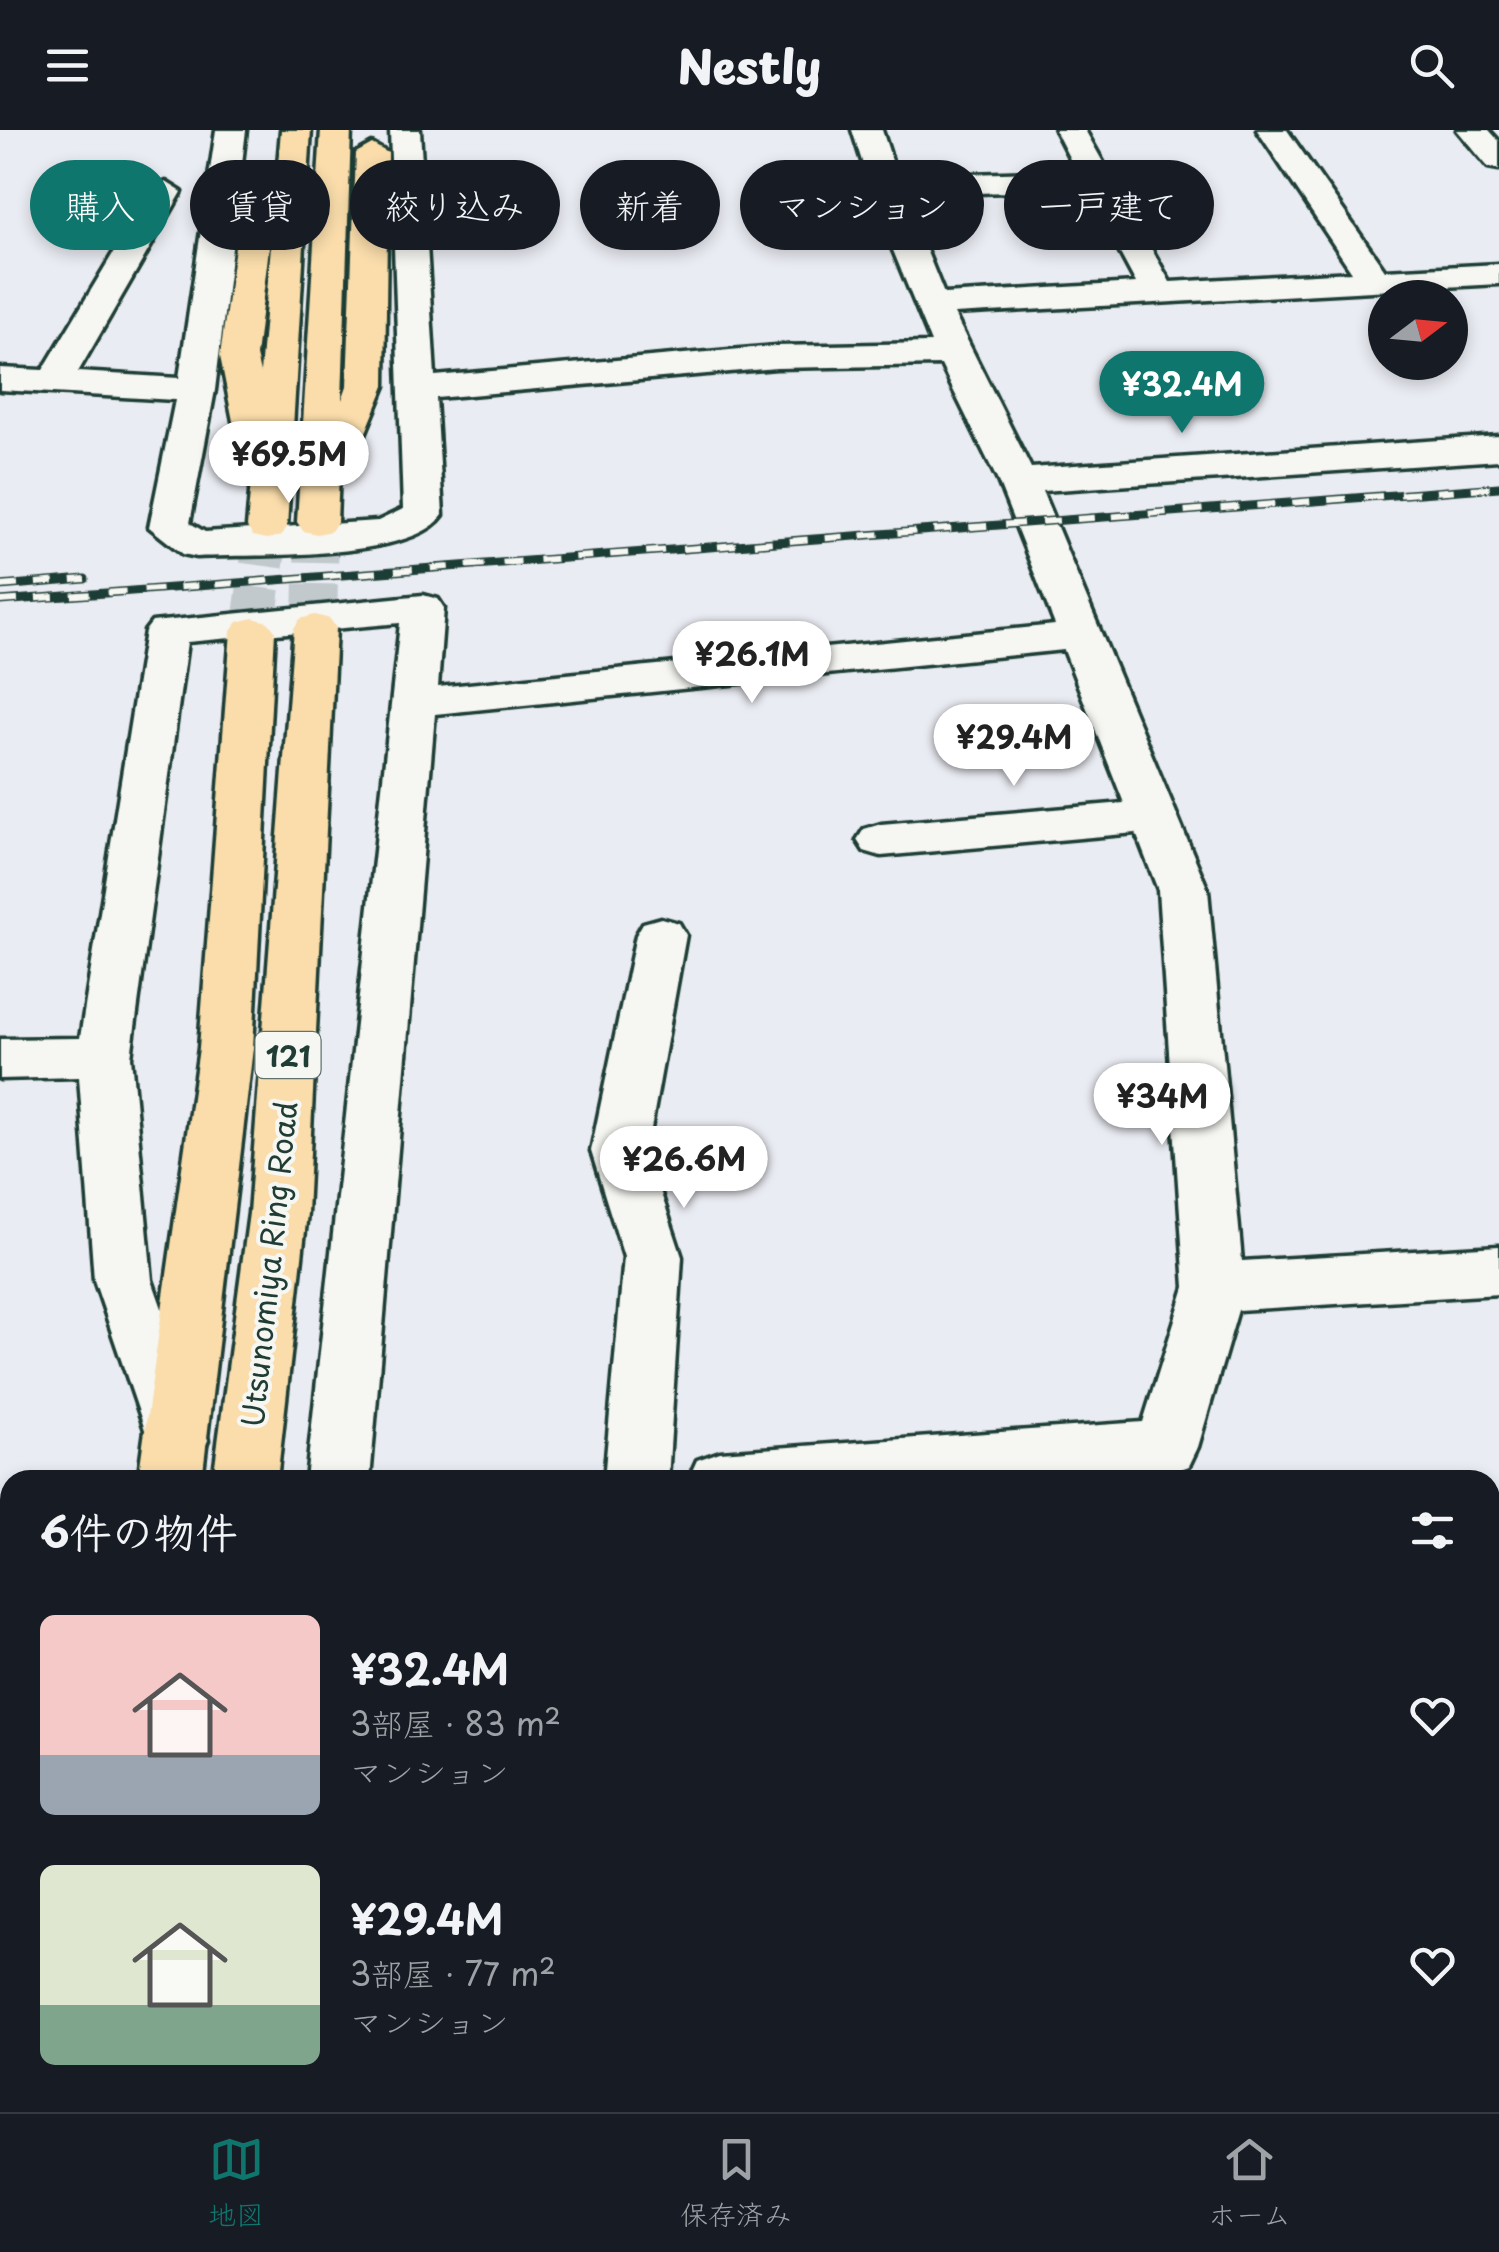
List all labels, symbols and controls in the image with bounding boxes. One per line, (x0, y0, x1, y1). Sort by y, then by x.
text: Nestly (678, 31, 821, 99)
icon: menu (40, 38, 95, 93)
icon: search (1404, 38, 1459, 93)
chip: 購入 (30, 160, 170, 250)
chip: 賃貸 (190, 160, 330, 250)
chip: 絞り込み (350, 160, 560, 250)
chip: 新着 (580, 160, 720, 250)
chip: マンション (740, 160, 984, 250)
chip: 一戸建て (1004, 160, 1214, 250)
north arrow (1368, 280, 1468, 380)
map controls (1368, 280, 1468, 380)
pin: ¥32.4M (1101, 351, 1263, 436)
text: ¥32.4M (1121, 359, 1243, 407)
pin: ¥69.5M (208, 421, 370, 506)
text: ¥69.5M (231, 429, 347, 477)
pin: ¥26.1M (671, 621, 833, 706)
text: ¥26.1M (694, 629, 810, 677)
pin: ¥29.4M (933, 704, 1095, 789)
text: ¥29.4M (956, 712, 1072, 760)
road number: 121 (256, 1032, 320, 1078)
pin: ¥34M (1103, 1063, 1221, 1148)
text: ¥34M (1116, 1071, 1208, 1119)
street label: Utsunomiya Ring Road (228, 1099, 308, 1429)
pin: ¥26.6M (603, 1126, 765, 1211)
text: ¥26.6M (622, 1134, 746, 1182)
text: 6件の物件 (40, 1499, 238, 1562)
icon: filters (1405, 1503, 1460, 1558)
text: ¥32.4M (350, 1636, 509, 1699)
icon: home (120, 1655, 240, 1775)
icon: heart (1405, 1688, 1460, 1743)
text: 3部屋 · 83 m² (350, 1699, 561, 1747)
text: マンション (350, 1747, 509, 1795)
text: ¥29.4M (350, 1886, 503, 1949)
icon: home (120, 1905, 240, 2025)
icon: heart (1405, 1938, 1460, 1993)
text: 3部屋 · 77 m² (350, 1949, 556, 1997)
text: マンション (350, 1997, 509, 2045)
tab: 地図 (208, 2132, 264, 2235)
tab: 保存済み (680, 2132, 792, 2235)
tab: ホーム (1208, 2132, 1291, 2235)

